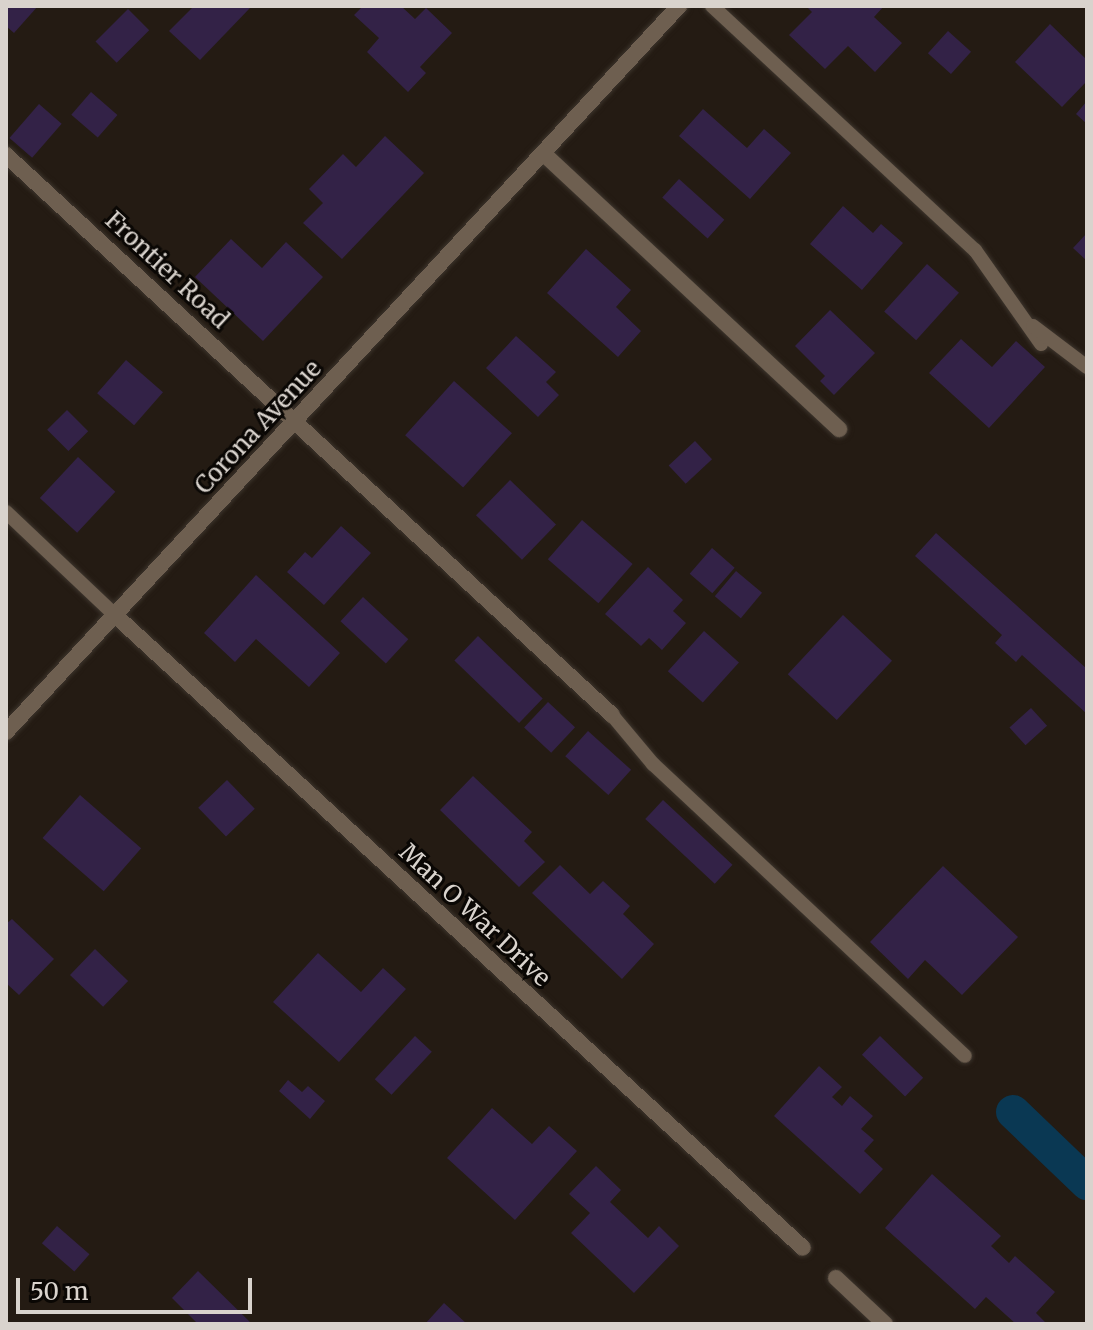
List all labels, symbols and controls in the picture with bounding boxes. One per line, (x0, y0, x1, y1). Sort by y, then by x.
street label: Frontier Road (99, 206, 235, 334)
street label: Corona Avenue (189, 354, 327, 500)
street label: Man O War Drive (394, 838, 556, 992)
scale bar (20, 1262, 256, 1312)
text: 50 m (30, 1276, 89, 1307)

